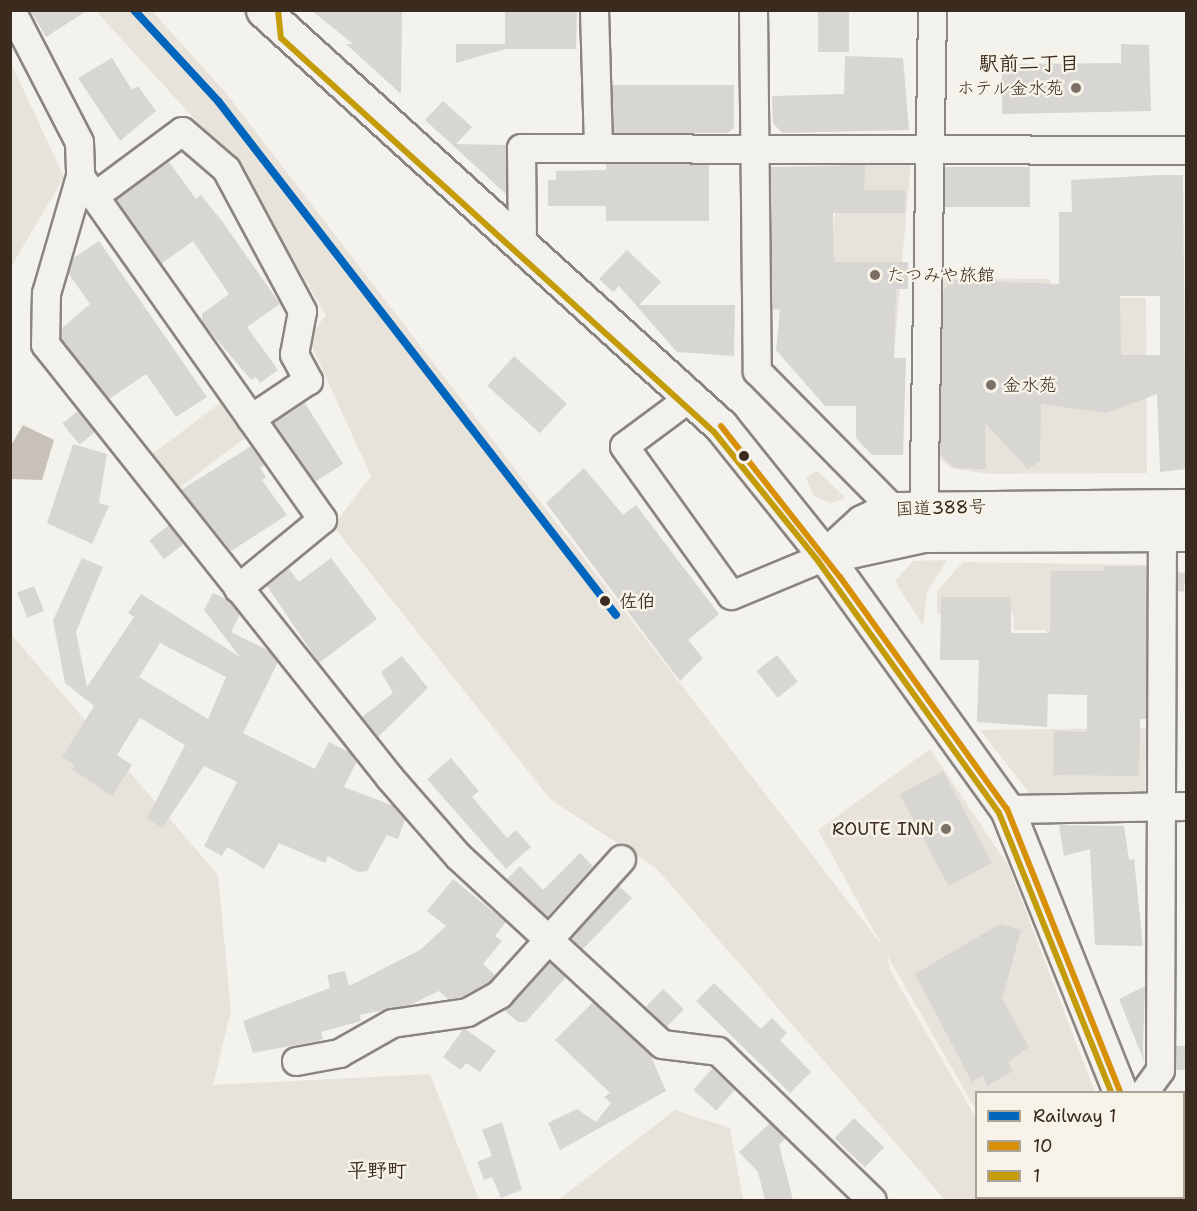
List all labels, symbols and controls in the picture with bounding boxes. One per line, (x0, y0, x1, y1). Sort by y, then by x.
district label: 駅前二丁目 (979, 51, 1079, 75)
place label: ホテル金水苑 (956, 77, 1064, 99)
marker: ホテル金水苑 (1069, 81, 1083, 95)
place label: たつみや旅館 (887, 264, 995, 286)
marker: たつみや旅館 (868, 268, 882, 282)
place label: 金水苑 (1003, 374, 1057, 396)
marker: 金水苑 (984, 378, 998, 392)
unlabelled marker (738, 450, 750, 462)
street label: 国道388号 (895, 496, 987, 520)
place label: 佐伯 (619, 590, 655, 612)
marker: 佐伯 (596, 592, 614, 610)
place label: ROUTE INN (832, 818, 934, 840)
marker: ROUTE INN (939, 822, 953, 836)
legend (975, 1091, 1185, 1199)
text: Railway 1 (1033, 1104, 1117, 1128)
text: 10 (1033, 1134, 1053, 1158)
district label: 平野町 (347, 1158, 407, 1182)
text: 1 (1033, 1164, 1041, 1188)

